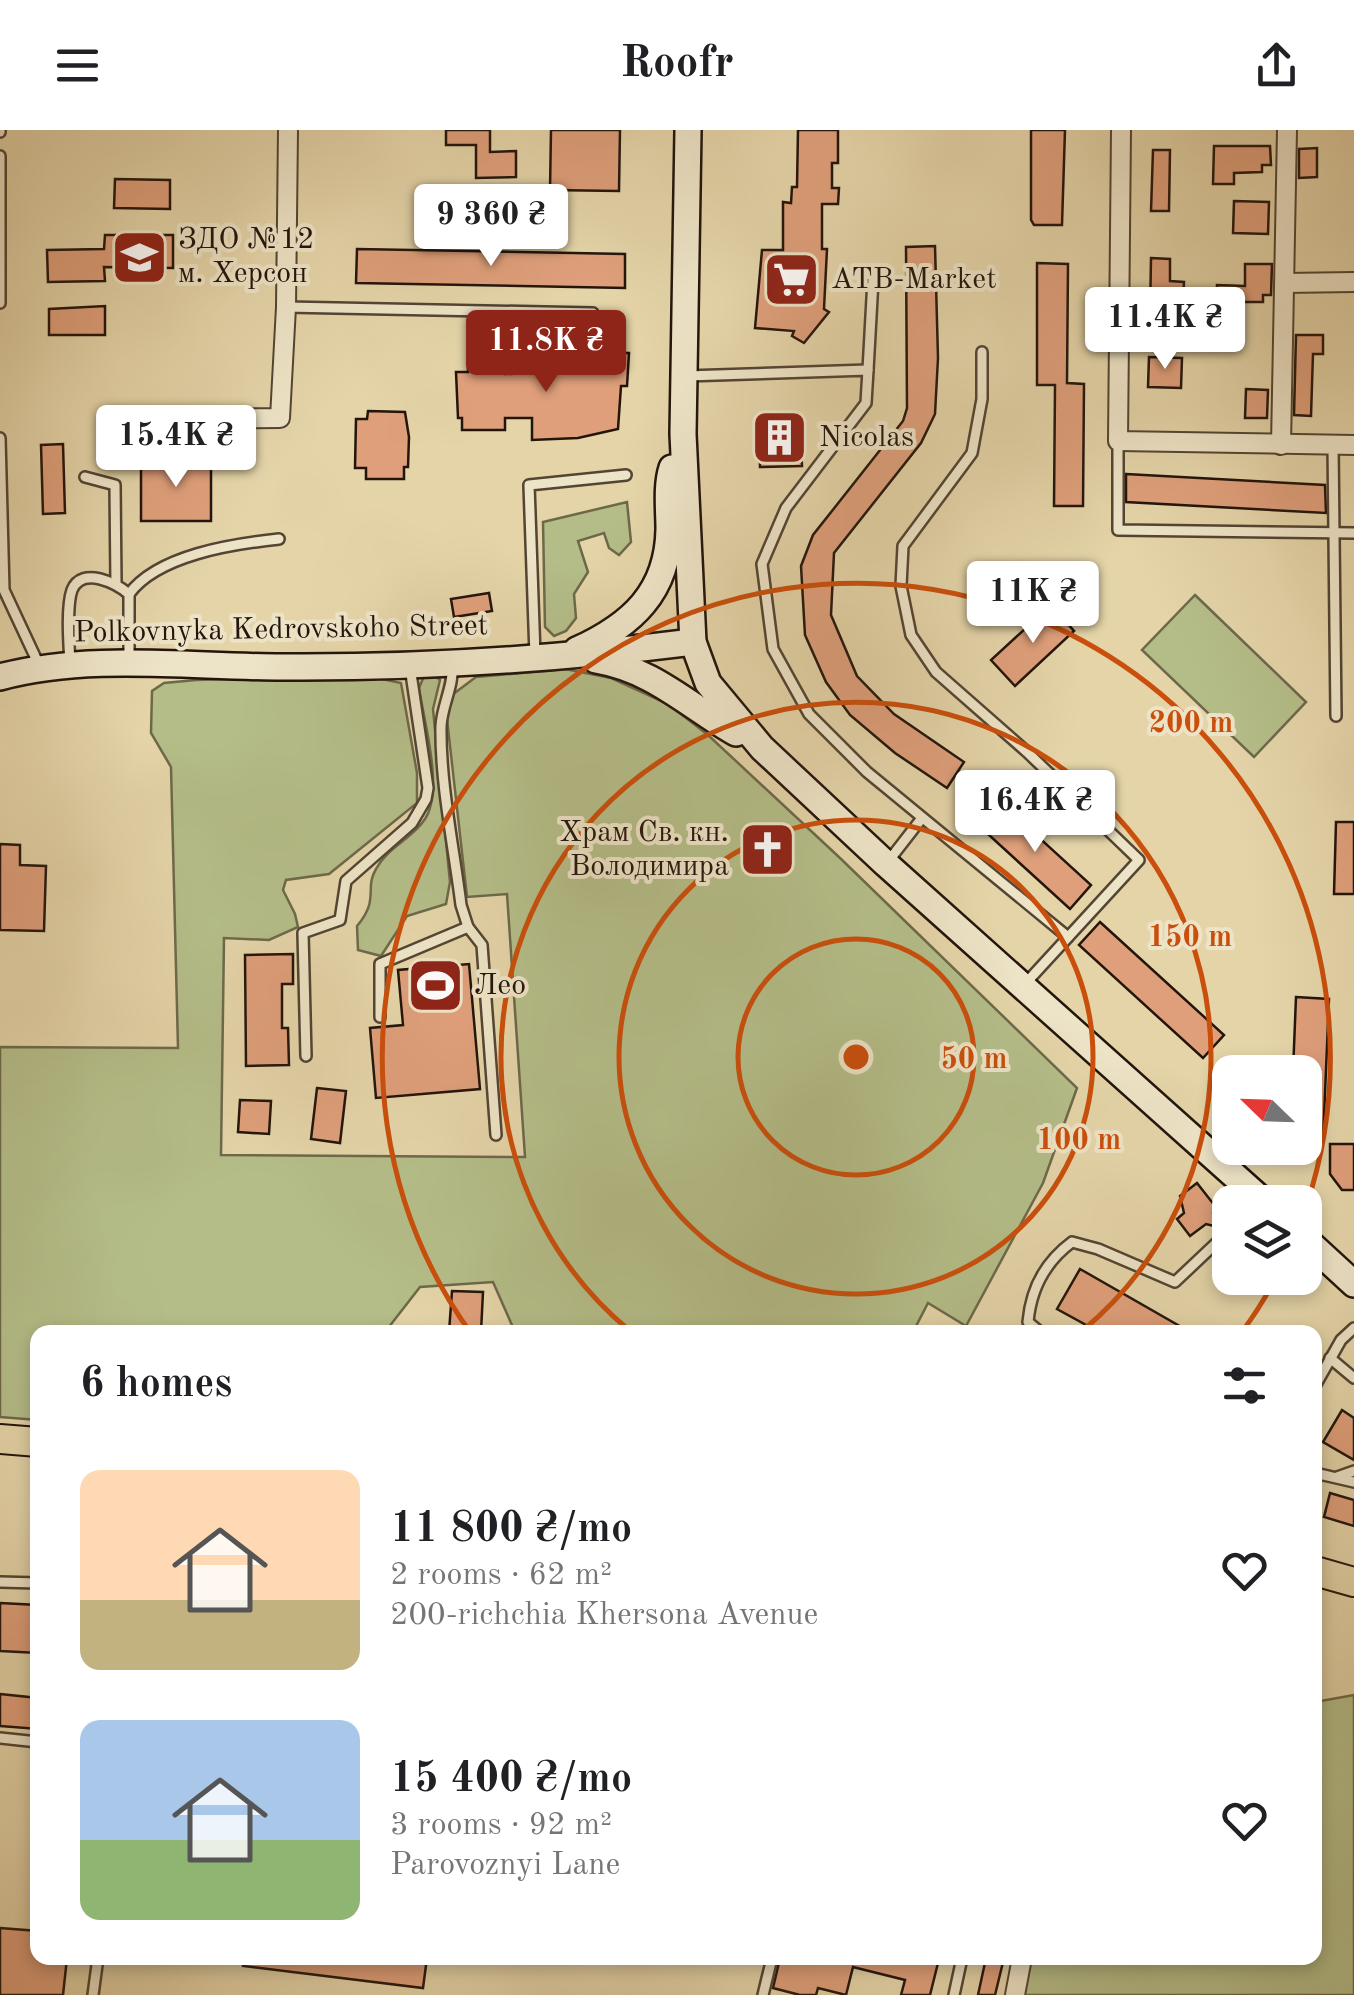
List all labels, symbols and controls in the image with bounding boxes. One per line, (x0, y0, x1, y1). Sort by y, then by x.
icon: menu (50, 38, 105, 93)
icon: share (1249, 38, 1304, 93)
text: Roofr (620, 42, 734, 87)
pin: 9 360 ₴ (399, 184, 583, 269)
text: 9 360 ₴ (436, 200, 546, 232)
place label: ЗДО №12 м. Херсон (178, 225, 314, 289)
school or university icon: ЗДО №12 м. Херсон (109, 227, 169, 287)
supermarket icon: ATB-Market (762, 250, 822, 310)
place label: ATB-Market (831, 265, 997, 295)
pin: 11.4K ₴ (1073, 287, 1257, 372)
text: 11.4K ₴ (1107, 303, 1223, 335)
pin: 11.8K ₴ (454, 310, 638, 395)
text: 11.8K ₴ (488, 326, 604, 358)
pin: 15.4K ₴ (84, 405, 268, 490)
building icon: Nicolas (750, 408, 810, 468)
text: 15.4K ₴ (118, 421, 234, 453)
place label: Nicolas (819, 423, 914, 453)
pin: 11K ₴ (963, 561, 1103, 646)
text: 11K ₴ (989, 577, 1077, 609)
street label: Polkovnyka Kedrovskoho Street (74, 611, 488, 649)
text: 200 m (1149, 709, 1233, 739)
pin: 16.4K ₴ (943, 770, 1127, 855)
text: 16.4K ₴ (977, 786, 1093, 818)
place label: Храм Св. кн. Володимира (559, 818, 729, 882)
church icon: Храм Св. кн. Володимира (738, 820, 798, 880)
text: 150 m (1148, 923, 1232, 953)
sports icon: Лео (405, 956, 465, 1016)
place label: Лео (474, 971, 526, 1001)
centre of rings (838, 1039, 874, 1075)
text: 50 m (940, 1045, 1008, 1075)
north arrow (1212, 1055, 1322, 1165)
map controls (1212, 1055, 1322, 1295)
text: 100 m (1037, 1126, 1121, 1156)
button: layers (1212, 1185, 1322, 1295)
icon: filters (1217, 1358, 1272, 1413)
text: 6 homes (80, 1364, 232, 1406)
text: 11 800 ₴/mo (390, 1509, 632, 1551)
icon: home (160, 1510, 280, 1630)
icon: heart (1217, 1543, 1272, 1598)
text: 2 rooms · 62 m² (390, 1560, 612, 1592)
text: 200-richchia Khersona Avenue (390, 1600, 818, 1632)
text: 15 400 ₴/mo (390, 1759, 632, 1801)
icon: home (160, 1760, 280, 1880)
icon: heart (1217, 1793, 1272, 1848)
text: 3 rooms · 92 m² (390, 1810, 612, 1842)
text: Parovoznyi Lane (390, 1850, 620, 1882)

